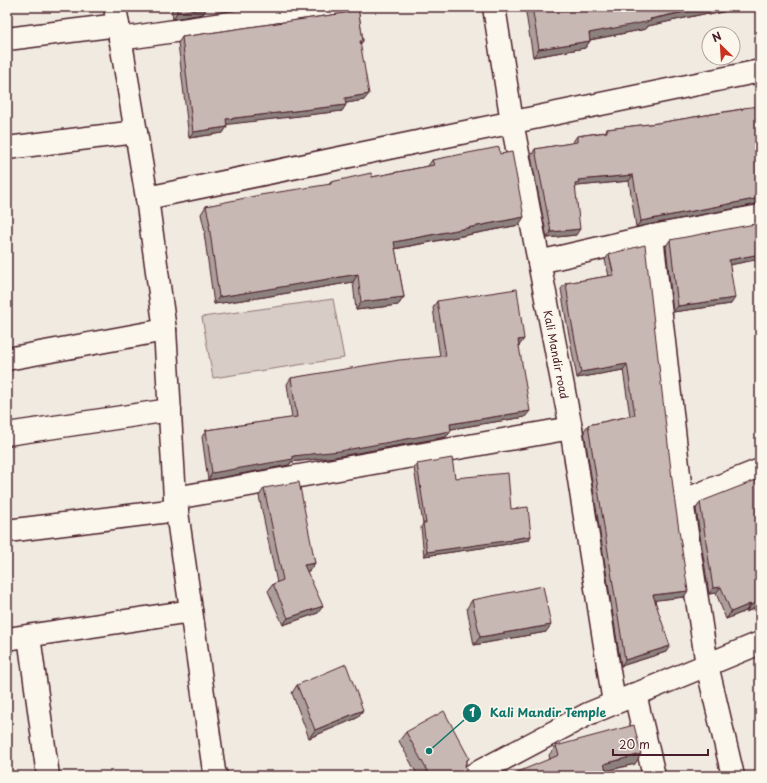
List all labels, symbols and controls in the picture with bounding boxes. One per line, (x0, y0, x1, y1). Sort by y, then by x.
north arrow (701, 26, 741, 66)
text: N (709, 27, 724, 46)
street label: Kali Mandir road (540, 308, 574, 400)
callout: Kali Mandir Temple (462, 701, 614, 725)
text: 1 (469, 703, 475, 721)
text: Kali Mandir Temple (490, 703, 606, 721)
scale bar (613, 731, 708, 757)
text: 20 m (619, 735, 650, 753)

